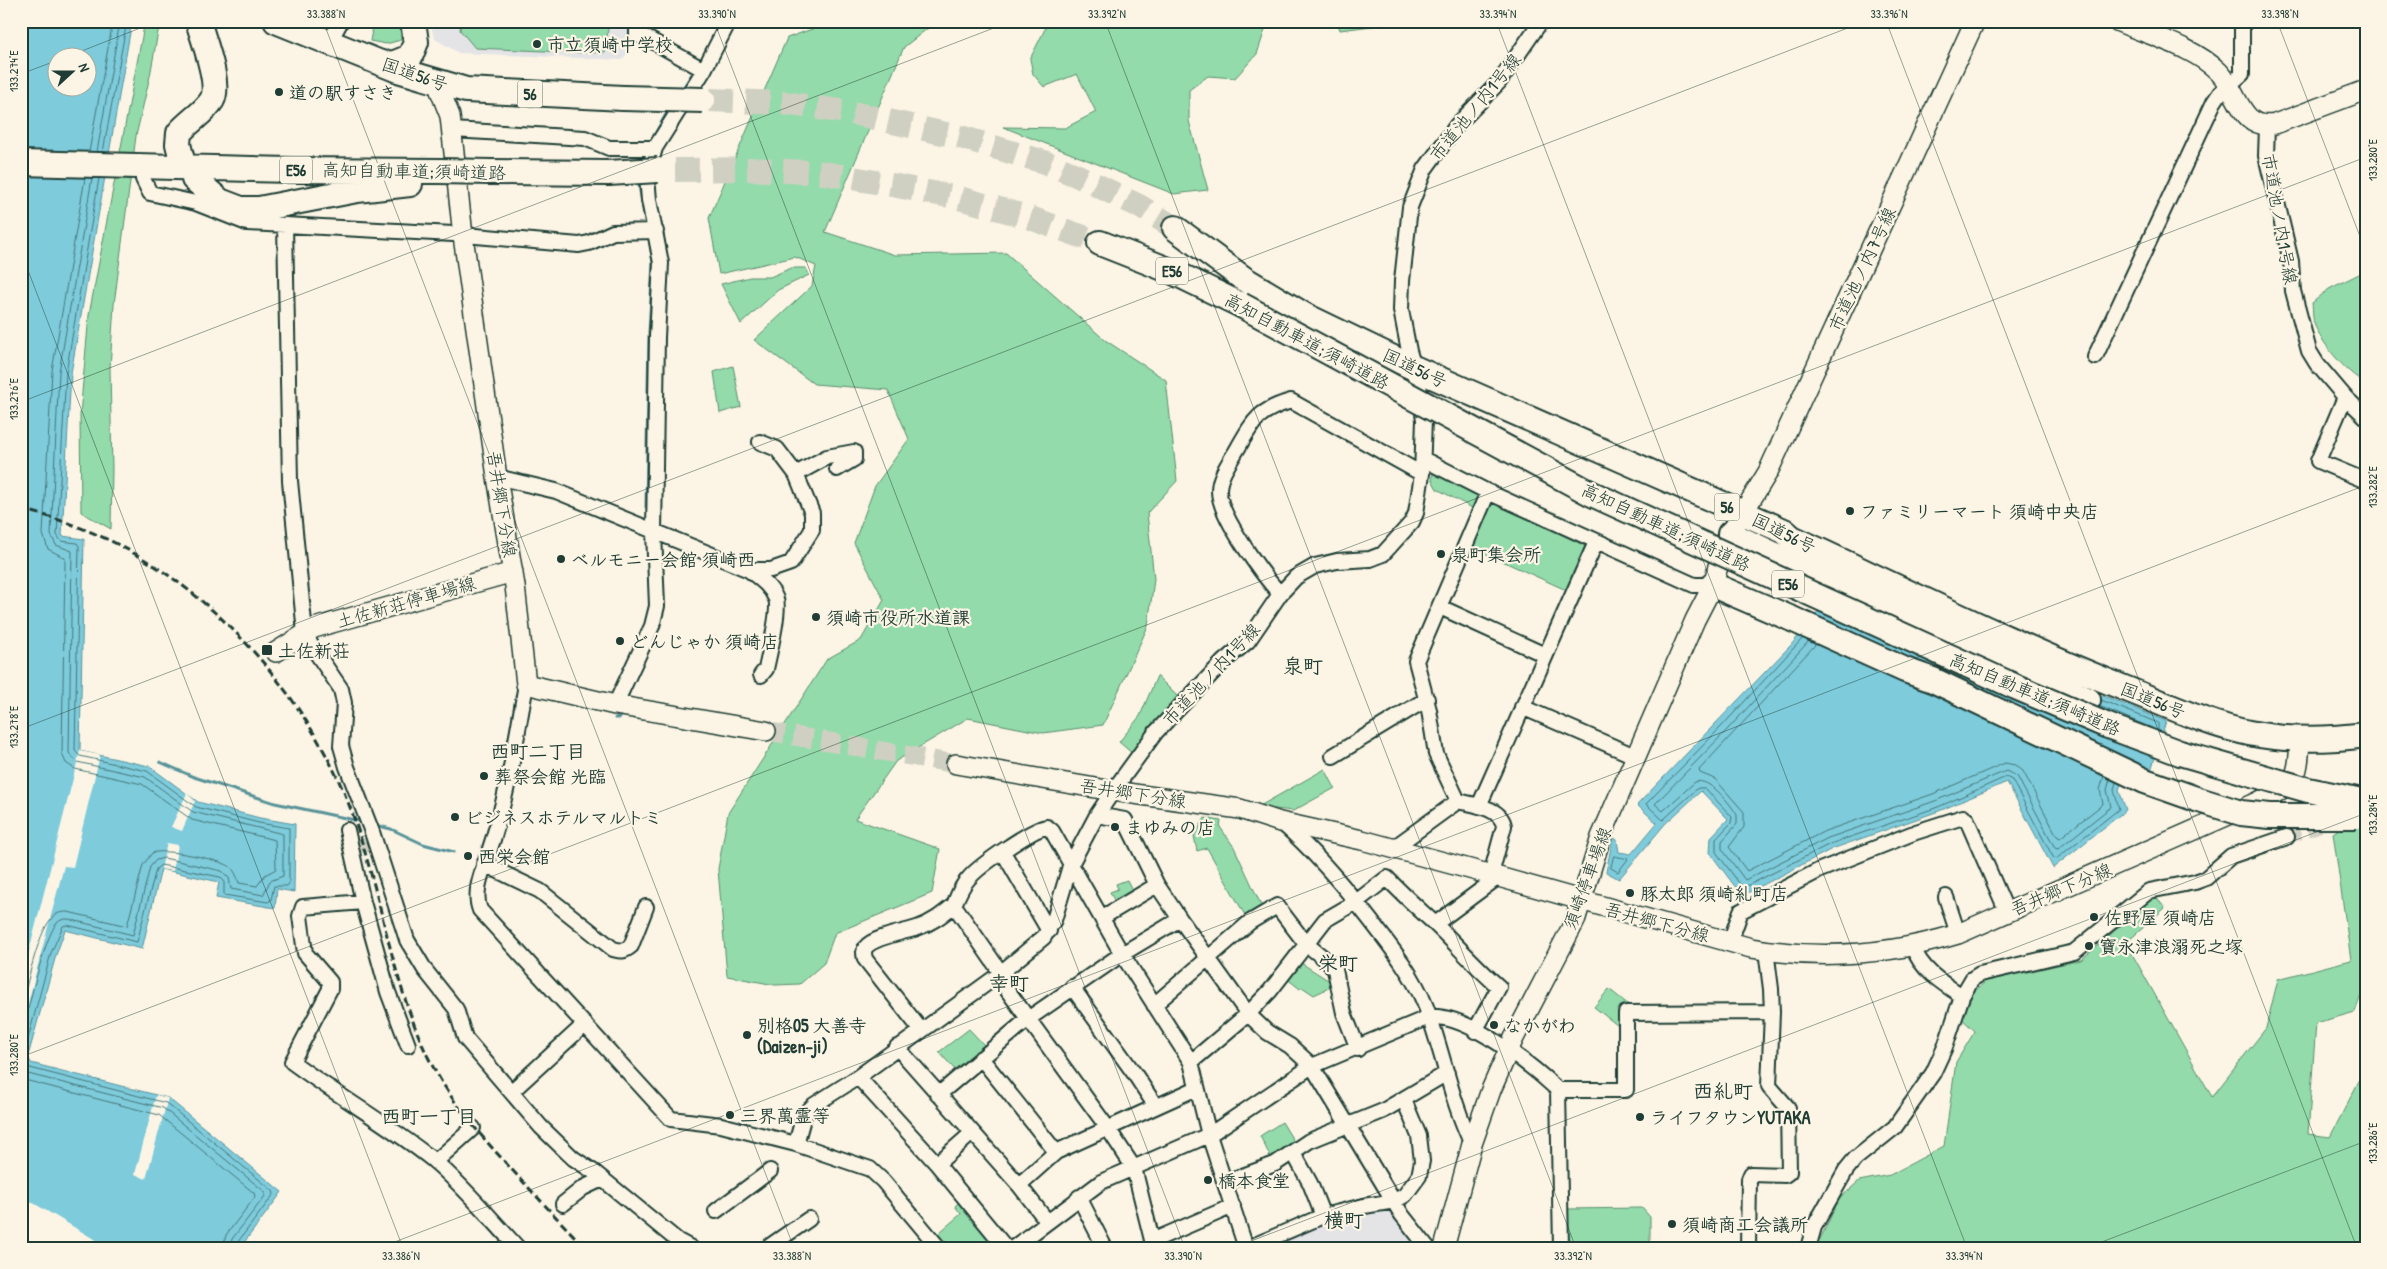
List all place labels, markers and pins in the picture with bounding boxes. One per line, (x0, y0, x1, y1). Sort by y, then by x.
place label: 市立須崎中学校 (547, 32, 673, 57)
marker: 市立須崎中学校 (531, 38, 543, 50)
place label: 道の駅すさき (289, 80, 397, 105)
marker: 道の駅すさき (273, 86, 285, 98)
place label: ファミリーマート 須崎中央店 (1860, 499, 2099, 524)
marker: ファミリーマート 須崎中央店 (1844, 505, 1856, 517)
place label: 泉町集会所 (1451, 542, 1541, 567)
place label: ベルモニー会館 須崎西 (571, 547, 755, 572)
marker: 泉町集会所 (1435, 548, 1447, 560)
marker: ベルモニー会館 須崎西 (555, 553, 567, 565)
place label: 須崎市役所水道課 (826, 605, 970, 630)
marker: 須崎市役所水道課 (810, 611, 822, 623)
place label: どんじゃか 須崎店 (630, 629, 779, 654)
marker: どんじゃか 須崎店 (614, 635, 626, 647)
place label: 土佐新荘 (278, 638, 350, 663)
marker: 土佐新荘 (260, 643, 274, 657)
place label: 葬祭会館 光臨 (494, 764, 606, 789)
marker: 葬祭会館 光臨 (478, 770, 490, 782)
place label: ビジネスホテルマルトミ (465, 805, 662, 830)
marker: ビジネスホテルマルトミ (449, 811, 461, 823)
place label: まゆみの店 (1125, 815, 1215, 840)
marker: まゆみの店 (1109, 821, 1121, 833)
place label: 西栄会館 (478, 844, 550, 869)
marker: 西栄会館 (462, 850, 474, 862)
place label: 豚太郎 須崎糺町店 (1640, 881, 1788, 906)
marker: 豚太郎 須崎糺町店 (1624, 887, 1636, 899)
place label: 佐野屋 須崎店 (2104, 905, 2216, 930)
marker: 佐野屋 須崎店 (2088, 911, 2100, 923)
place label: 寶永津浪溺死之塚 (2099, 934, 2243, 959)
marker: 寶永津浪溺死之塚 (2083, 940, 2095, 952)
place label: 別格05 大善寺 (Daizen-ji) (757, 1013, 867, 1059)
place label: なかがわ (1504, 1013, 1576, 1038)
marker: なかがわ (1488, 1019, 1500, 1031)
marker: 別格05 大善寺 (Daizen-ji) (741, 1029, 753, 1041)
place label: 三界萬霊等 (740, 1103, 830, 1128)
place label: ライフタウンYUTAKA (1650, 1105, 1811, 1130)
marker: 三界萬霊等 (724, 1109, 736, 1121)
marker: ライフタウンYUTAKA (1634, 1111, 1646, 1123)
place label: 橋本食堂 (1218, 1168, 1290, 1193)
marker: 橋本食堂 (1202, 1174, 1214, 1186)
place label: 須崎商工会議所 (1682, 1212, 1808, 1237)
marker: 須崎商工会議所 (1666, 1218, 1678, 1230)

